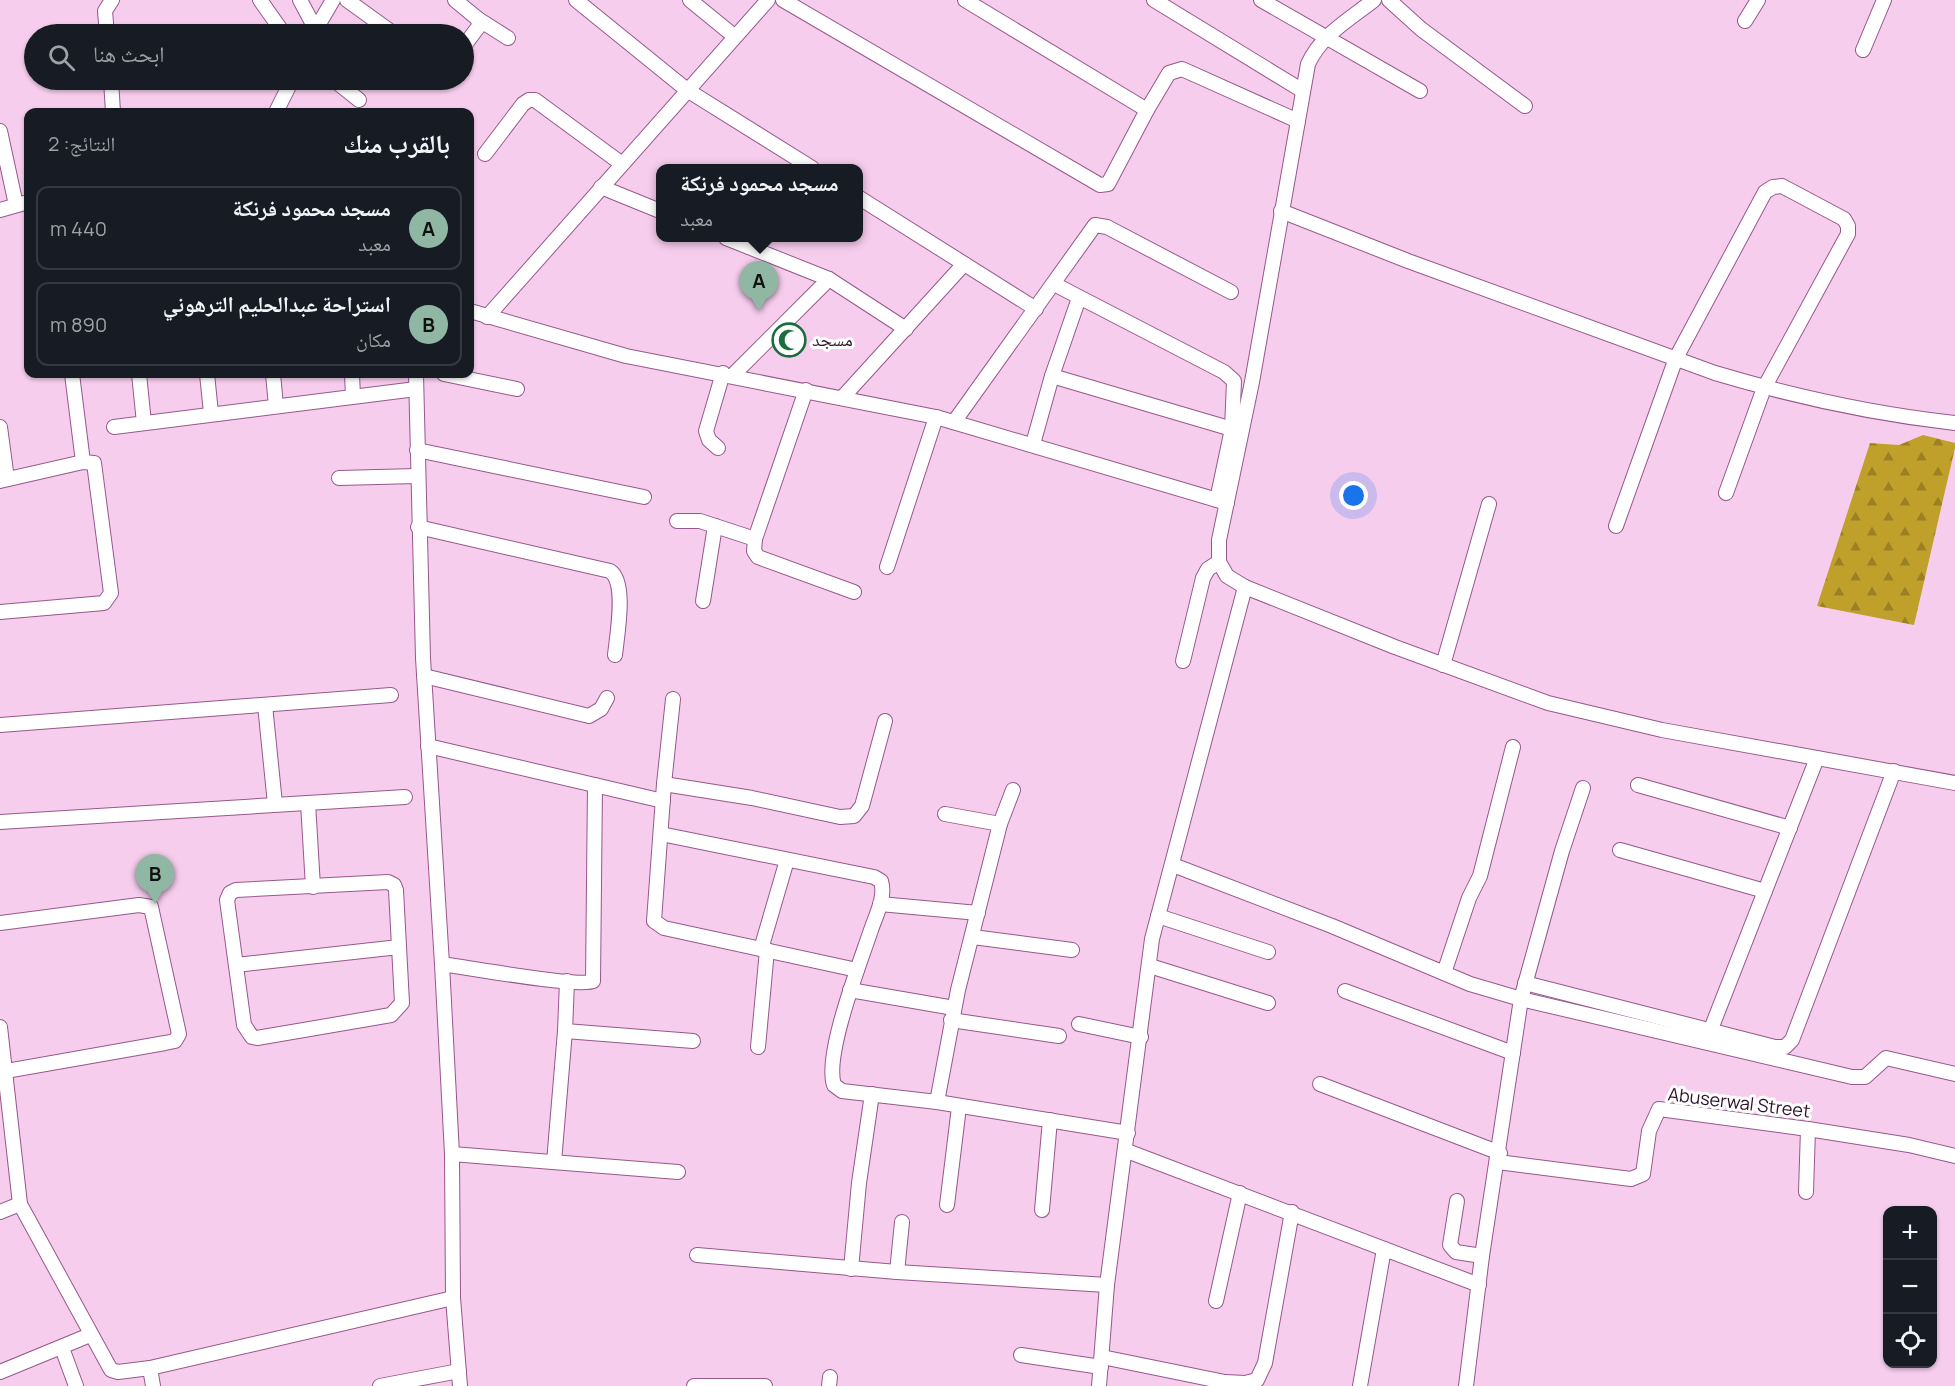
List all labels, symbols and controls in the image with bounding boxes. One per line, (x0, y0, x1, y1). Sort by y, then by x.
search box (24, 24, 474, 90)
text: ابحث هنا (93, 39, 164, 69)
icon: search (45, 41, 78, 74)
text: بالقرب منك (343, 125, 450, 161)
text: النتائج: 2 (48, 130, 115, 157)
popup (656, 164, 863, 242)
text: مسجد محمود فرنكة (680, 168, 839, 198)
text: مسجد محمود فرنكة (232, 193, 391, 223)
text: معبد (680, 205, 713, 232)
text: 440 m (50, 215, 107, 242)
text: A (422, 215, 435, 242)
text: معبد (358, 230, 391, 257)
pin: A (740, 262, 778, 311)
text: استراحة عبدالحليم الترهوني (163, 289, 391, 319)
text: 890 m (50, 311, 107, 338)
text: B (422, 311, 435, 338)
mosque icon: مسجد (771, 322, 807, 358)
text: مكان (356, 326, 391, 353)
place label: مسجد (812, 327, 853, 351)
your location (1339, 481, 1368, 510)
pin: B (136, 854, 174, 904)
street label: Abuserwal Street (1667, 1081, 1812, 1123)
map controls (1883, 1206, 1937, 1368)
button: + (1883, 1206, 1937, 1260)
button: − (1883, 1260, 1937, 1314)
button: locate (1883, 1314, 1937, 1368)

